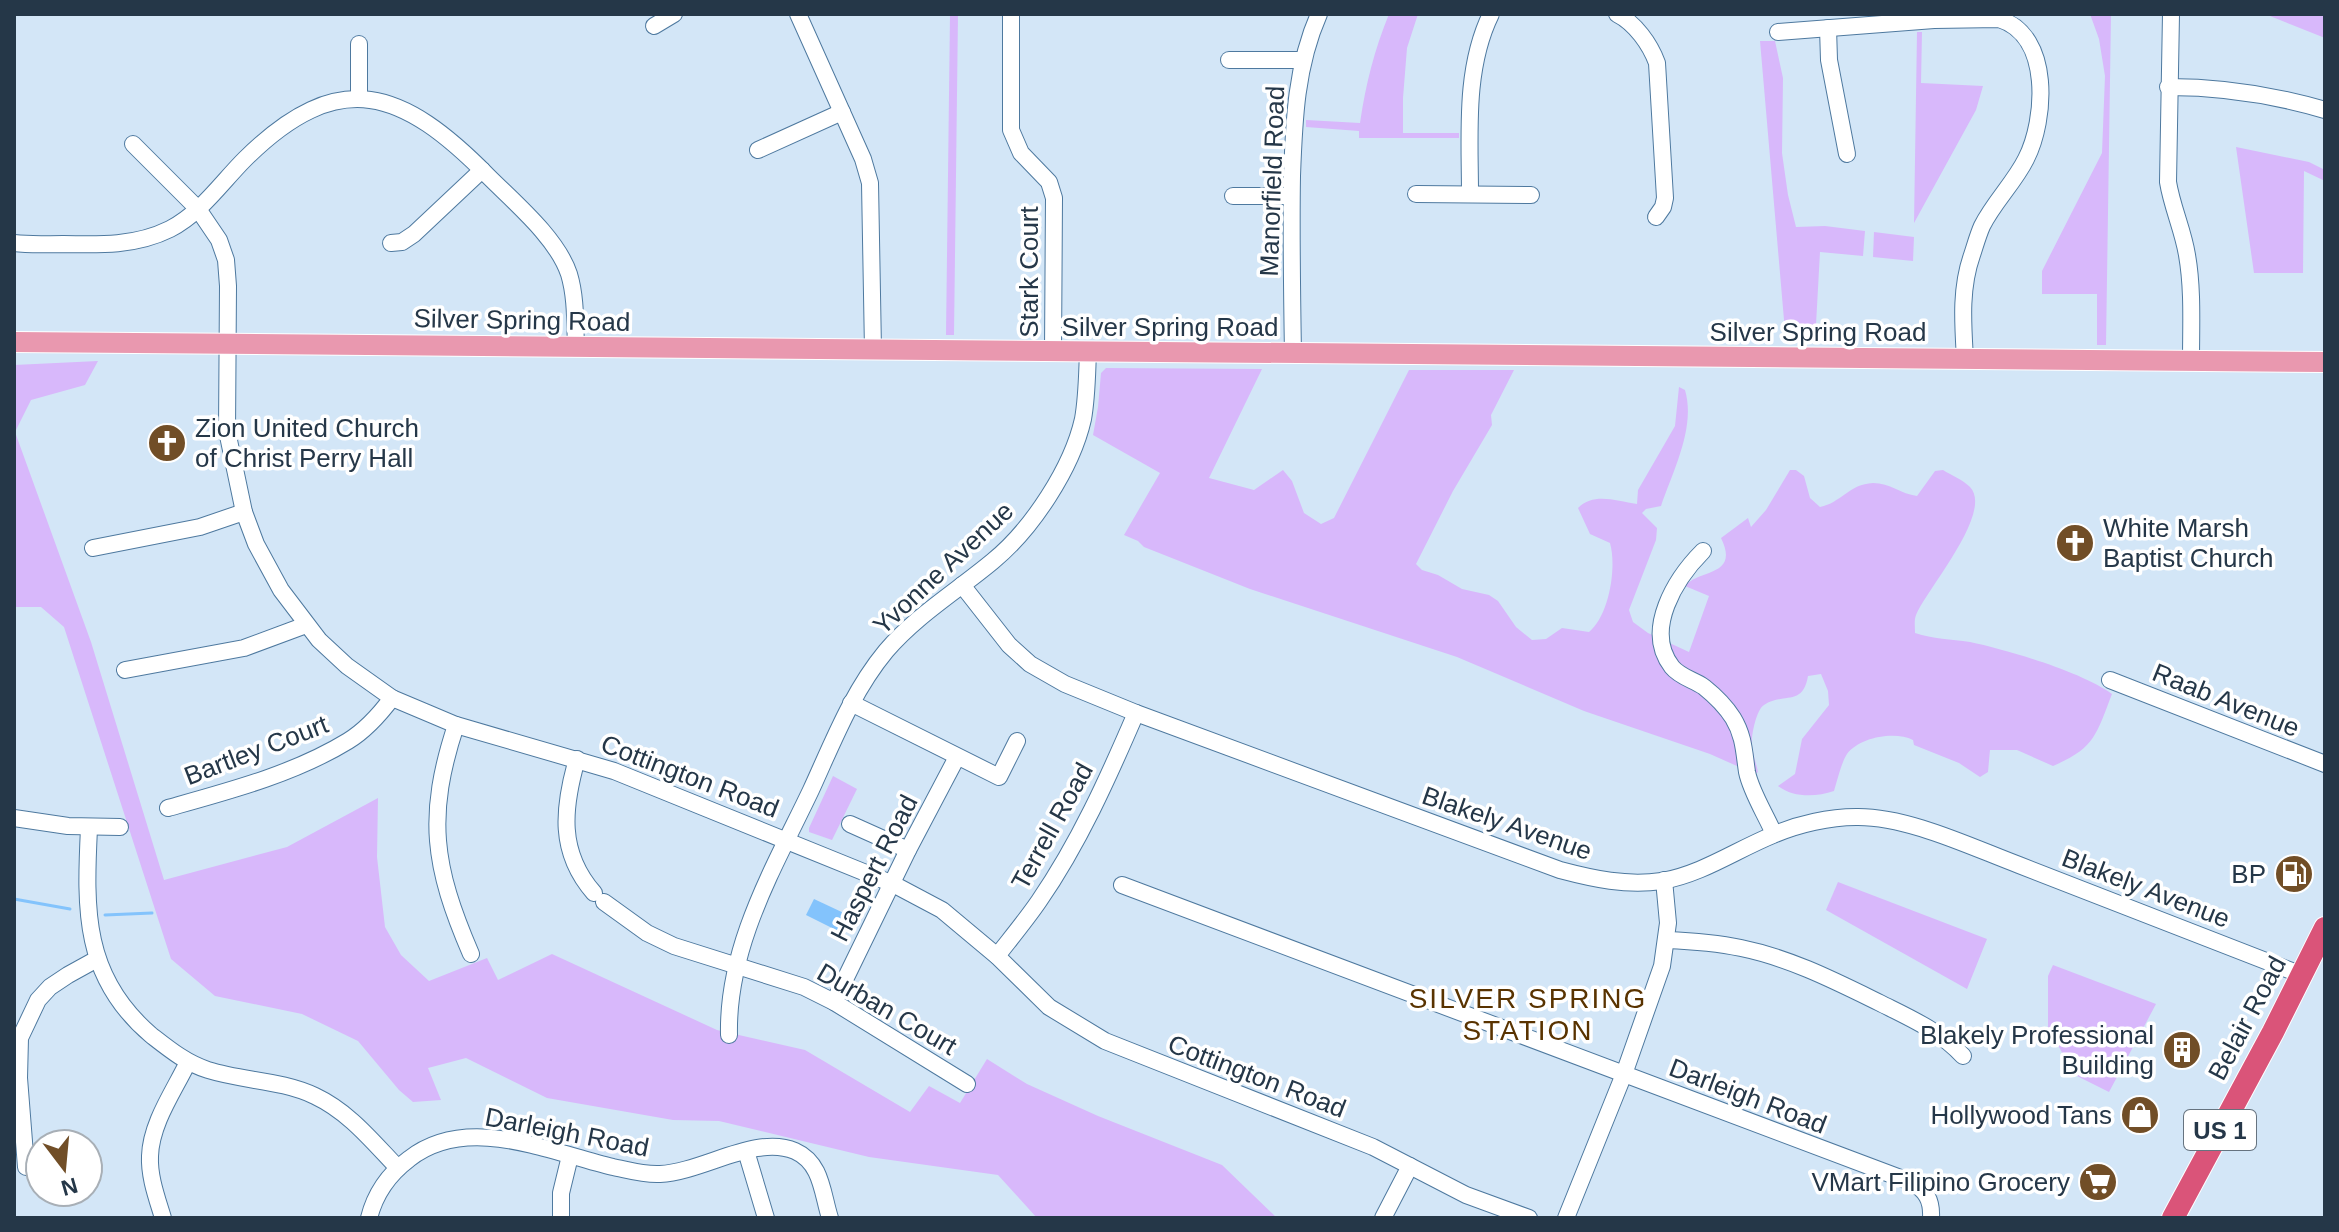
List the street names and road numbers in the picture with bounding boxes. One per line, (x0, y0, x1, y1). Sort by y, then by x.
street label: Manorfield Road (1254, 85, 1290, 277)
street label: Stark Court (1014, 205, 1044, 338)
street label: Silver Spring Road (413, 303, 631, 337)
street label: Silver Spring Road (1062, 312, 1278, 342)
street label: Silver Spring Road (1710, 317, 1926, 347)
street label: Yvonne Avenue (867, 496, 1019, 640)
street label: Raab Avenue (2148, 657, 2304, 743)
street label: Bartley Court (180, 709, 333, 791)
street label: Cottington Road (597, 728, 783, 824)
street label: Terrell Road (1005, 757, 1099, 895)
street label: Blakely Avenue (1418, 780, 1596, 866)
street label: Haspert Road (824, 790, 924, 946)
street label: Blakely Avenue (2058, 842, 2234, 934)
street label: Belair Road (2202, 951, 2292, 1085)
street label: Durban Court (812, 957, 963, 1061)
street label: Cottington Road (1164, 1028, 1350, 1124)
street label: Darleigh Road (1665, 1052, 1831, 1140)
street label: Darleigh Road (483, 1101, 651, 1163)
road number: US 1 (2184, 1110, 2256, 1150)

